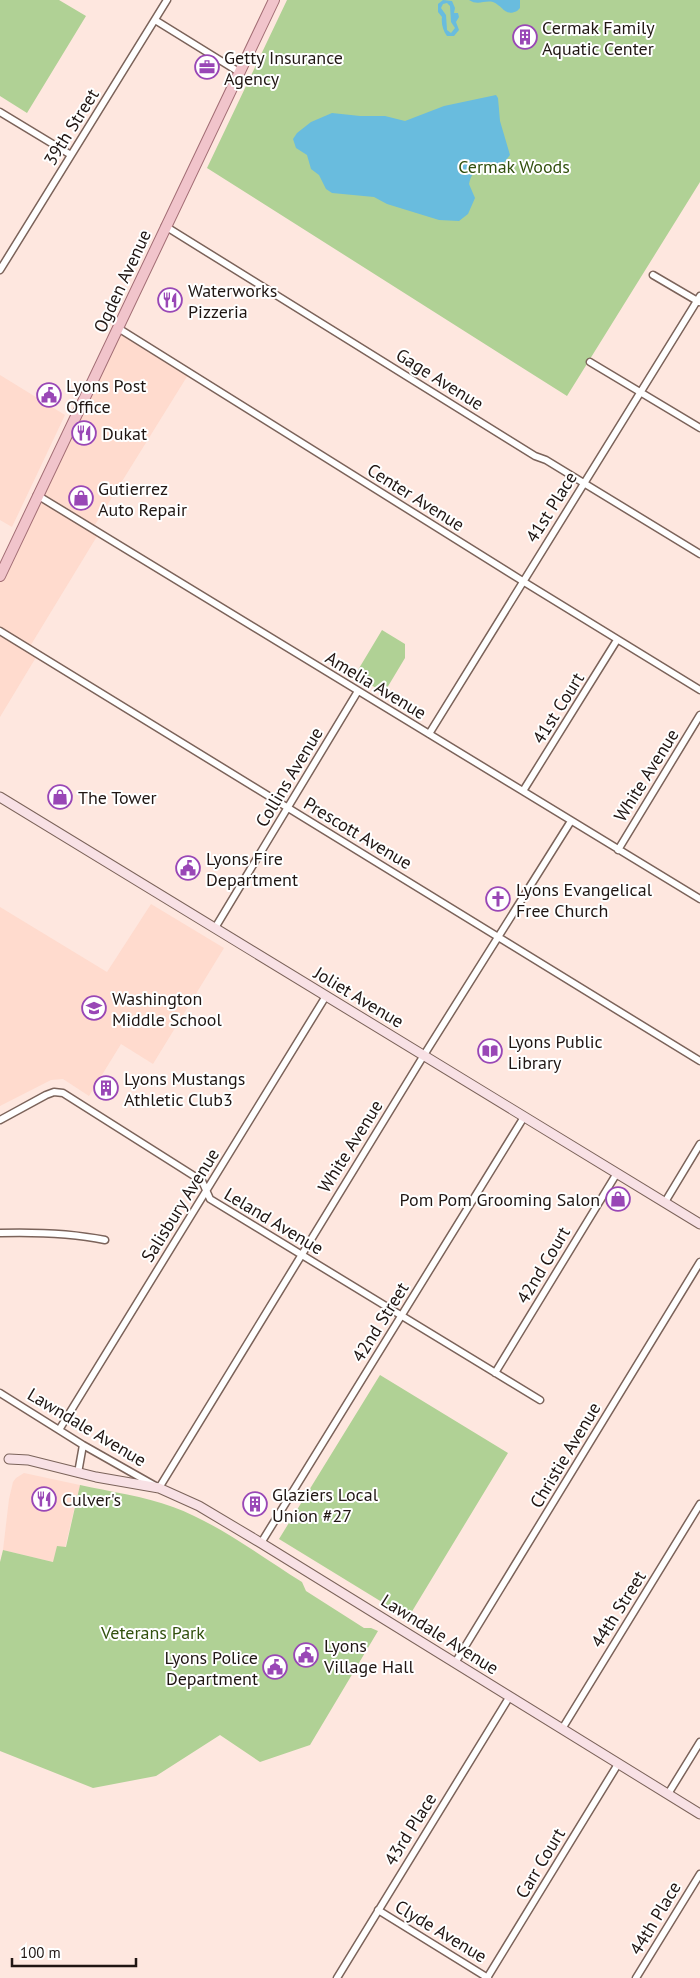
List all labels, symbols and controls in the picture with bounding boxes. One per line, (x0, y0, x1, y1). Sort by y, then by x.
place label: Cermak Family Aquatic Center (542, 16, 655, 60)
building icon: Cermak Family Aquatic Center (512, 24, 538, 50)
place label: Getty Insurance Agency (224, 46, 343, 90)
office icon: Getty Insurance Agency (194, 54, 220, 80)
street label: 39th Street (38, 84, 104, 170)
park label: Cermak Woods (458, 155, 570, 178)
street label: Ogden Avenue (88, 226, 156, 336)
place label: Waterworks Pizzeria (188, 279, 277, 323)
restaurant icon: Waterworks Pizzeria (157, 287, 183, 313)
street label: Gage Avenue (392, 343, 488, 415)
place label: Lyons Post Office (66, 374, 146, 418)
public building icon: Lyons Post Office (36, 382, 62, 408)
restaurant icon: Dukat (71, 420, 97, 446)
place label: Dukat (102, 422, 147, 445)
street label: Center Avenue (363, 458, 469, 536)
street label: 41st Place (520, 467, 582, 547)
place label: Gutierrez Auto Repair (98, 477, 187, 521)
shop icon: Gutierrez Auto Repair (68, 485, 94, 511)
street label: Amelia Avenue (321, 646, 431, 724)
street label: 41st Court (527, 668, 589, 748)
street label: Collins Avenue (250, 723, 328, 831)
street label: White Avenue (608, 724, 684, 826)
shop icon: The Tower (47, 784, 73, 810)
place label: The Tower (78, 786, 157, 809)
street label: Prescott Avenue (300, 792, 416, 874)
place label: Lyons Fire Department (206, 847, 298, 891)
public building icon: Lyons Fire Department (175, 855, 201, 881)
place label: Lyons Evangelical Free Church (516, 878, 653, 922)
church icon: Lyons Evangelical Free Church (485, 886, 511, 912)
street label: Joliet Avenue (309, 961, 408, 1033)
place label: Washington Middle School (112, 987, 222, 1031)
school or university icon: Washington Middle School (81, 995, 107, 1021)
place label: Lyons Public Library (508, 1030, 603, 1074)
library icon: Lyons Public Library (477, 1038, 503, 1064)
place label: Lyons Mustangs Athletic Club3 (124, 1067, 245, 1111)
building icon: Lyons Mustangs Athletic Club3 (93, 1075, 119, 1101)
street label: White Avenue (312, 1095, 388, 1197)
street label: Salisbury Avenue (136, 1144, 224, 1266)
street label: Leland Avenue (220, 1182, 328, 1260)
shop icon: Pom Pom Grooming Salon (605, 1186, 631, 1212)
place label: Pom Pom Grooming Salon (400, 1188, 600, 1211)
street label: 42nd Court (511, 1222, 575, 1308)
street label: 42nd Street (346, 1278, 414, 1366)
street label: Lawndale Avenue (23, 1383, 151, 1471)
street label: Christie Avenue (524, 1398, 606, 1512)
place label: Glaziers Local Union #27 (272, 1483, 379, 1527)
restaurant icon: Culver's (31, 1486, 57, 1512)
place label: Culver's (62, 1488, 121, 1511)
building icon: Glaziers Local Union #27 (242, 1491, 268, 1517)
street label: 44th Street (585, 1566, 651, 1652)
street label: Lawndale Avenue (377, 1589, 503, 1679)
park label: Veterans Park (100, 1621, 205, 1644)
place label: Lyons Village Hall (323, 1634, 414, 1678)
public building icon: Lyons Village Hall (293, 1642, 319, 1668)
place label: Lyons Police Department (164, 1646, 258, 1690)
public building icon: Lyons Police Department (262, 1654, 288, 1680)
street label: 43rd Place (379, 1788, 441, 1870)
street label: Carr Court (510, 1824, 570, 1902)
street label: 44th Place (624, 1877, 686, 1959)
street label: Clyde Avenue (391, 1895, 491, 1967)
scale bar (12, 1936, 136, 1968)
text: 100 m (20, 1943, 61, 1962)

